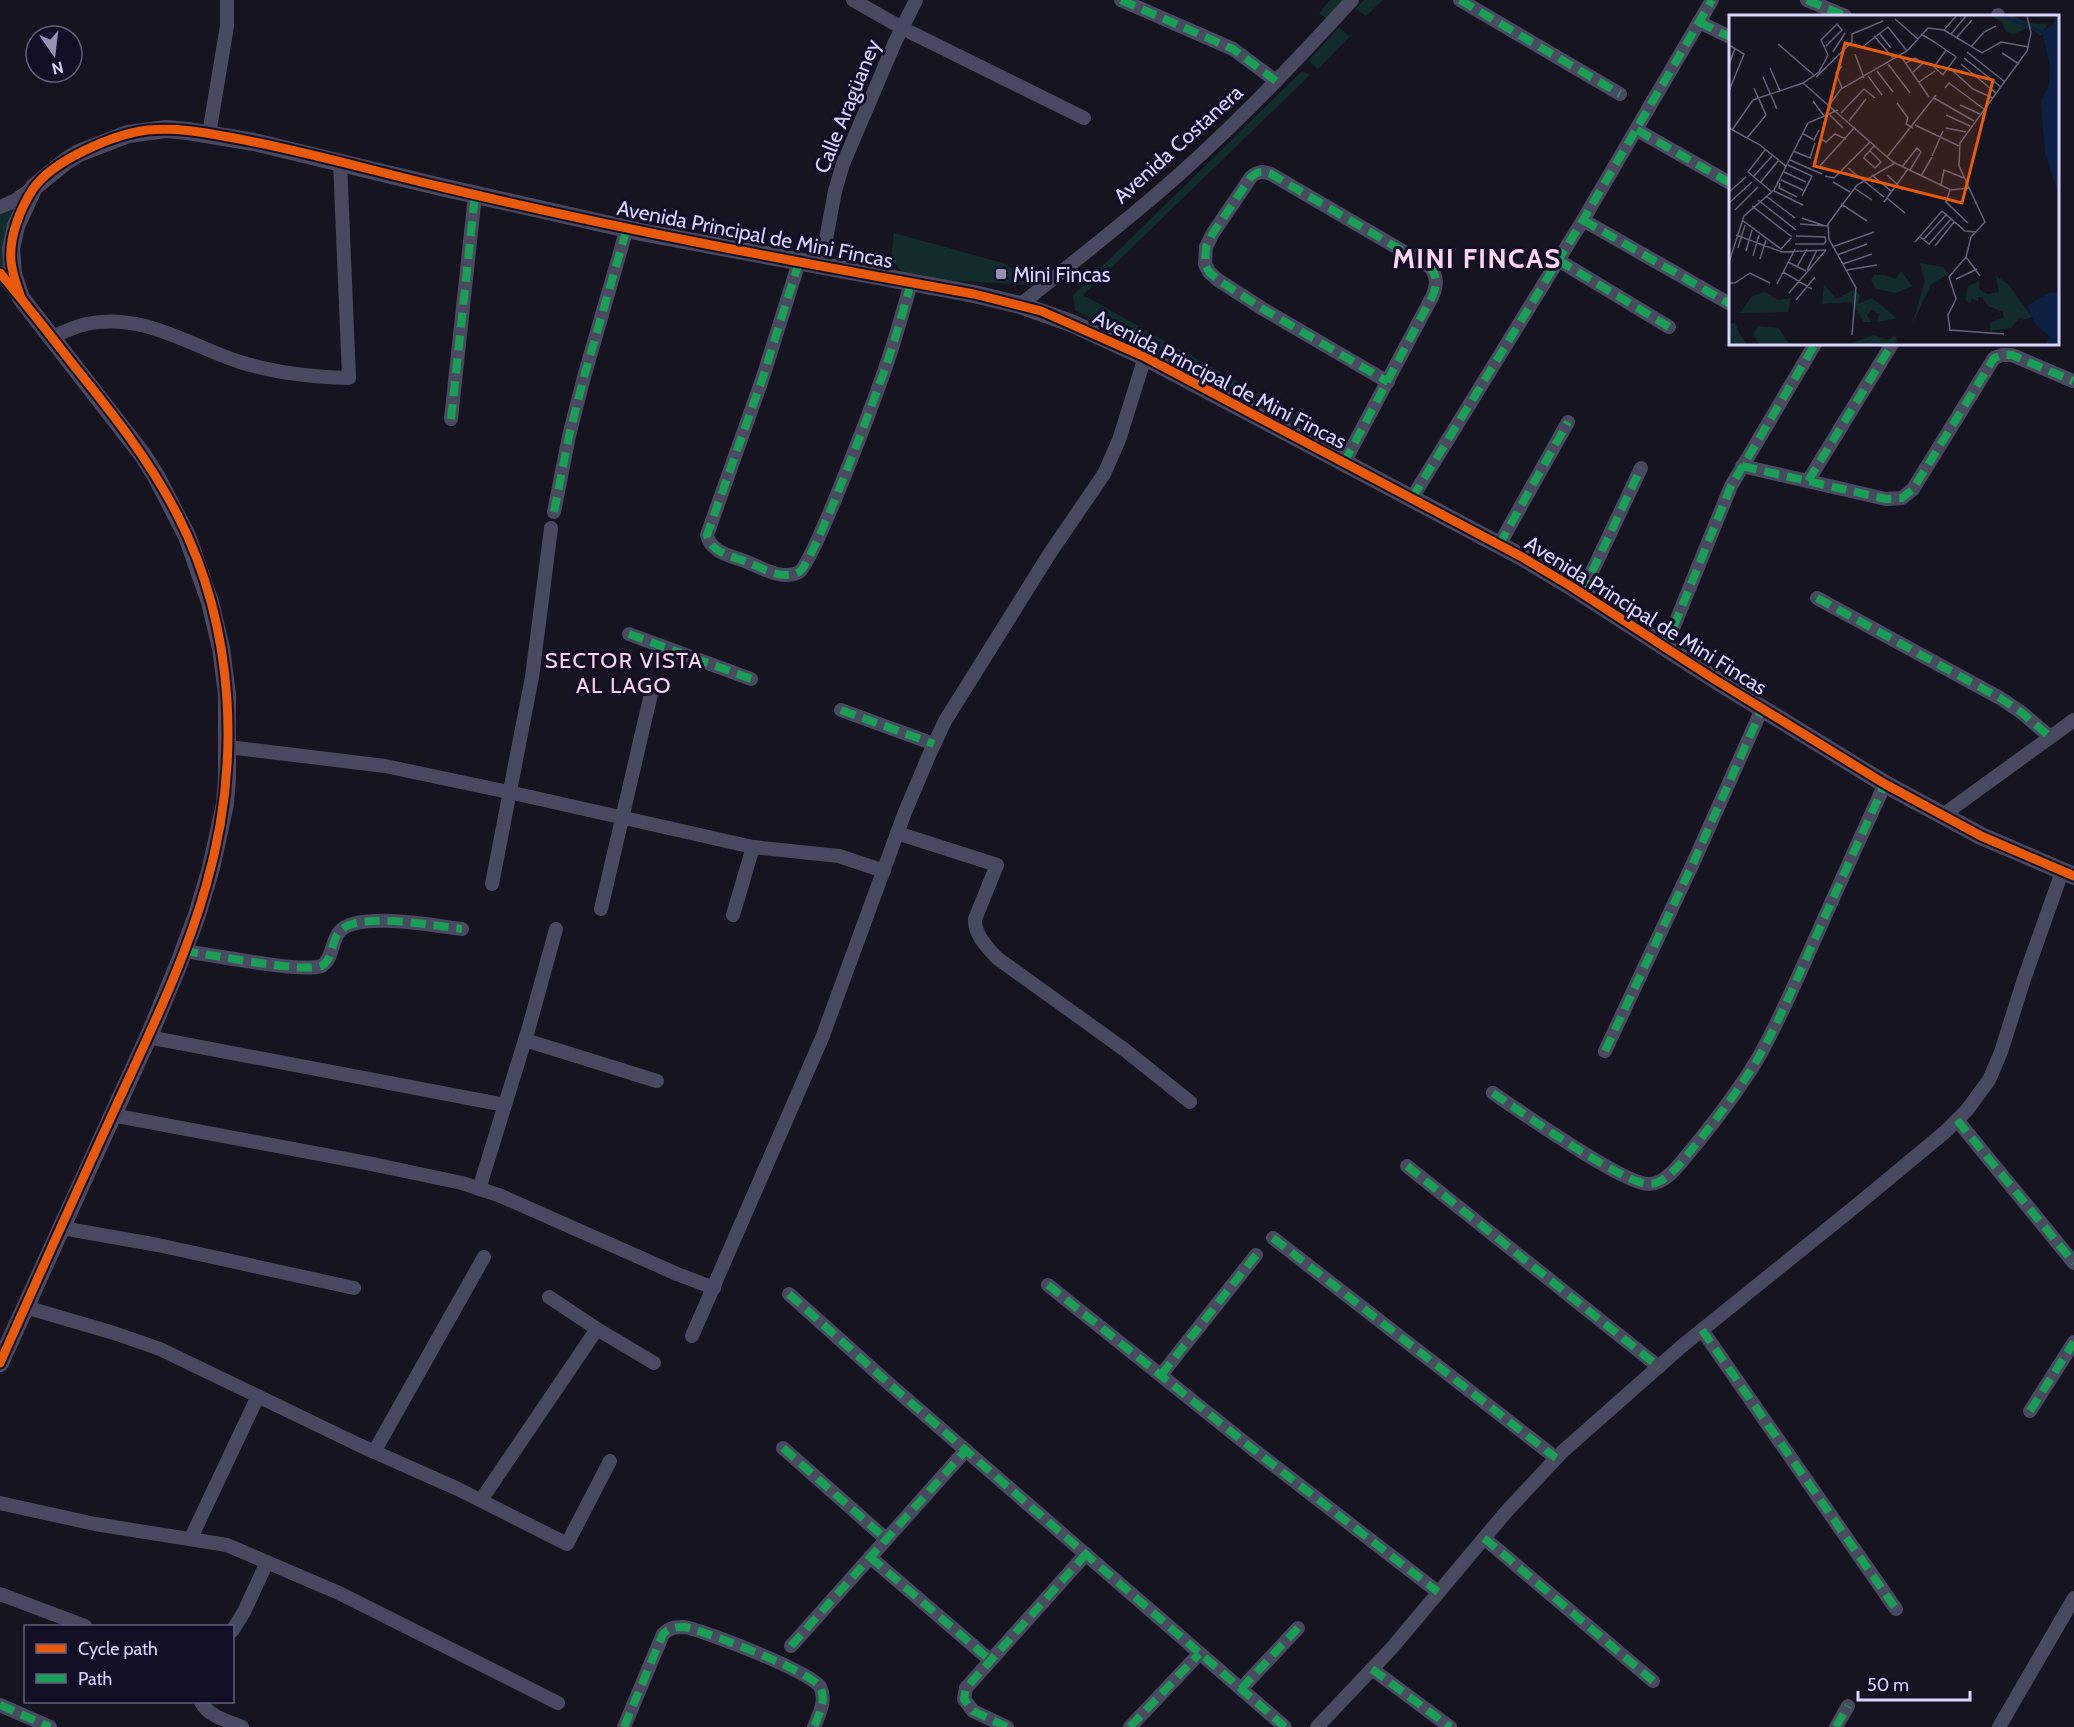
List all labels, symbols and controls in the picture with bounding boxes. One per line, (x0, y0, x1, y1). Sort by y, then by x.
inset map (1729, 15, 2059, 345)
north arrow (24, 24, 84, 84)
street label: Calle Aragüaney (809, 35, 885, 177)
text: N (50, 57, 65, 79)
street label: Avenida Costanera (1108, 80, 1248, 208)
street label: Avenida Principal de Mini Fincas (615, 195, 895, 273)
district label: MINI FINCAS (1392, 242, 1562, 275)
place label: Mini Fincas (1013, 262, 1111, 287)
marker: Mini Fincas (994, 267, 1008, 281)
street label: Avenida Principal de Mini Fincas (1089, 304, 1351, 454)
street label: Avenida Principal de Mini Fincas (1520, 530, 1772, 700)
district label: SECTOR VISTA AL LAGO (545, 647, 703, 699)
legend (24, 1625, 234, 1703)
text: Cycle path (78, 1638, 158, 1660)
scale bar (1858, 1664, 1970, 1702)
text: Path (78, 1668, 112, 1690)
text: 50 m (1867, 1674, 1909, 1696)

